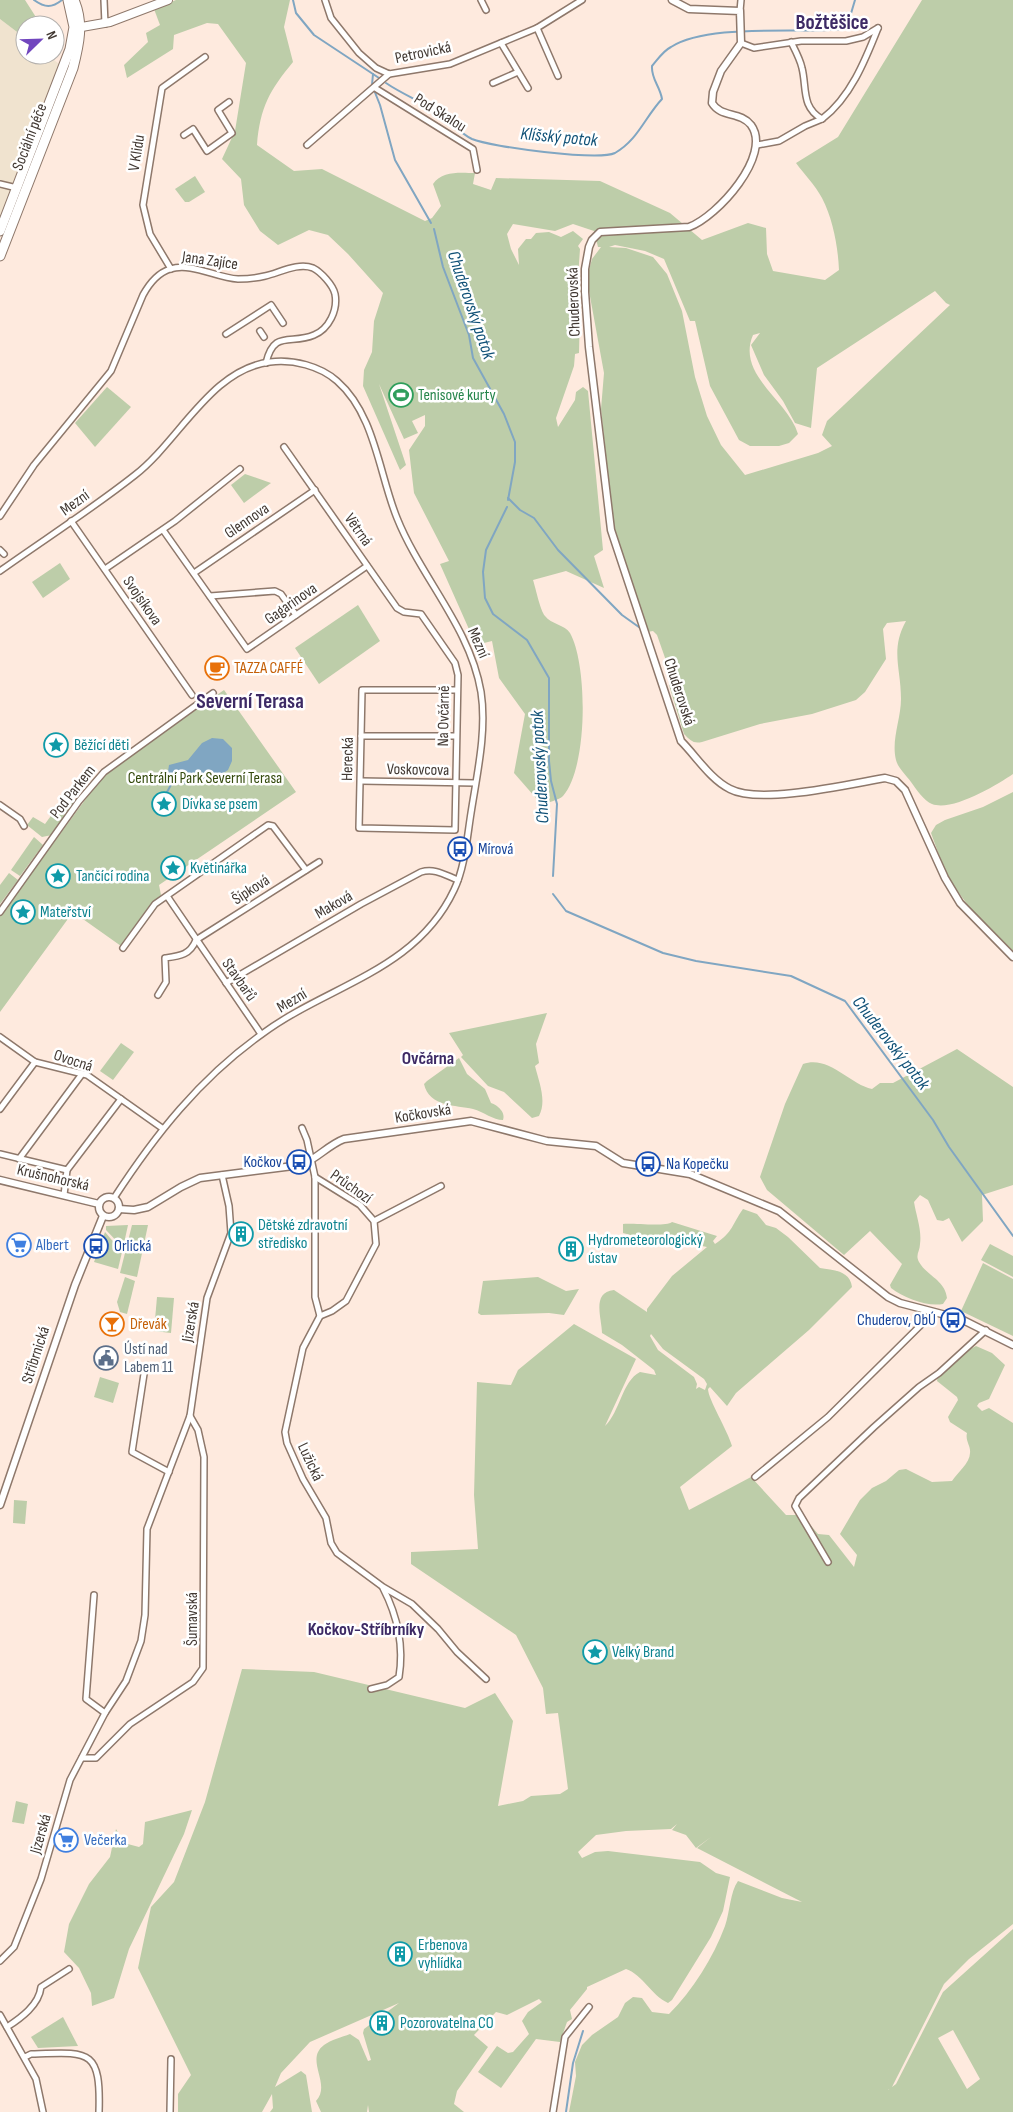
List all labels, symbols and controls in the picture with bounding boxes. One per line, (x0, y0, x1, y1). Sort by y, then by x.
district label: Božtěšice (795, 10, 869, 35)
north arrow (15, 15, 65, 65)
text: N (42, 28, 61, 42)
street label: Petrovická (393, 38, 453, 68)
street label: Pod Skalou (410, 90, 470, 136)
street label: Sociální péče (9, 101, 51, 173)
water label: Klíšský potok (520, 123, 600, 151)
street label: V Klidu (125, 133, 149, 173)
street label: Jana Zajíce (180, 248, 239, 274)
water label: Chuderovský potok (443, 248, 500, 363)
street label: Chuderovská (563, 267, 585, 337)
sports icon: Tenisové kurty (388, 382, 414, 408)
place label: Tenisové kurty (418, 386, 496, 405)
street label: Mezní (57, 486, 93, 520)
street label: Glennova (221, 499, 273, 543)
street label: Větrná (340, 510, 376, 550)
street label: Svojsíkova (118, 573, 166, 629)
street label: Gagarinova (261, 579, 321, 629)
street label: Mezní (463, 625, 493, 661)
cafe icon: TAZZA CAFFÉ (204, 655, 230, 681)
street label: Chuderovská (659, 656, 699, 728)
place label: TAZZA CAFFÉ (234, 659, 303, 678)
street label: Na Ovčárně (434, 685, 454, 747)
district label: Severní Terasa (196, 689, 304, 714)
water label: Chuderovský potok (526, 709, 553, 824)
place icon: Běžící děti (43, 732, 69, 758)
place label: Běžící děti (74, 736, 129, 755)
street label: Herecká (338, 737, 358, 781)
street label: Voskovcova (387, 760, 449, 780)
street label: Pod Parkem (46, 762, 100, 822)
park label: Centrální Park Severní Terasa (128, 769, 282, 788)
place icon: Dívka se psem (151, 791, 177, 817)
place label: Dívka se psem (182, 795, 258, 814)
bus stop icon: Mírová (447, 836, 473, 862)
place label: Mírová (478, 840, 513, 859)
place icon: Květinářka (160, 855, 186, 881)
place label: Květinářka (190, 859, 247, 878)
place icon: Tančící rodina (45, 863, 71, 889)
place label: Tančící rodina (76, 867, 149, 886)
street label: Šípková (229, 871, 273, 909)
street label: Maková (312, 887, 356, 923)
place icon: Mateřství (10, 899, 36, 925)
place label: Mateřství (40, 903, 91, 922)
street label: Stavbařů (217, 955, 261, 1005)
street label: Mezní (274, 985, 310, 1017)
water label: Chuderovský potok (848, 992, 935, 1095)
street label: Ovocná (51, 1046, 95, 1076)
district label: Ovčárna (402, 1048, 454, 1069)
street label: Kočkovská (394, 1100, 452, 1128)
bus stop icon: Kočkov (286, 1149, 312, 1175)
bus stop icon: Na Kopečku (635, 1151, 661, 1177)
place label: Kočkov (243, 1153, 282, 1172)
place label: Na Kopečku (666, 1155, 729, 1174)
street label: Krušnohorská (15, 1160, 91, 1196)
street label: Průchozí (326, 1166, 376, 1208)
place label: Dětské zdravotní středisko (258, 1216, 348, 1253)
building icon: Dětské zdravotní středisko (228, 1221, 254, 1247)
place label: Hydrometeorologický ústav (588, 1231, 703, 1268)
supermarket icon: Albert (6, 1232, 32, 1258)
bus stop icon: Orlická (83, 1233, 109, 1259)
place label: Albert (35, 1236, 69, 1255)
building icon: Hydrometeorologický ústav (558, 1236, 584, 1262)
place label: Orlická (114, 1237, 151, 1256)
street label: Jizerská (178, 1300, 204, 1345)
bus stop icon: Chuderov, ObÚ (940, 1307, 966, 1333)
bar icon: Dřevák (99, 1311, 125, 1337)
place label: Chuderov, ObÚ (857, 1311, 936, 1330)
place label: Dřevák (130, 1315, 167, 1334)
street label: Stříbrnická (18, 1324, 54, 1386)
place label: Ústí nad Labem 11 (124, 1340, 174, 1377)
public building icon: Ústí nad Labem 11 (93, 1345, 119, 1371)
street label: Lužická (293, 1440, 327, 1484)
street label: Šumavská (183, 1592, 202, 1646)
district label: Kočkov-Stříbrníky (308, 1619, 425, 1640)
place icon: Velký Brand (582, 1639, 608, 1665)
place label: Velký Brand (612, 1643, 674, 1662)
street label: Jizerská (26, 1812, 56, 1857)
supermarket icon: Večerka (53, 1827, 79, 1853)
place label: Večerka (84, 1831, 127, 1850)
place label: Erbenova vyhlídka (418, 1936, 468, 1973)
building icon: Erbenova vyhlídka (387, 1941, 413, 1967)
building icon: Pozorovatelna CO (369, 2010, 395, 2036)
place label: Pozorovatelna CO (400, 2014, 494, 2033)

